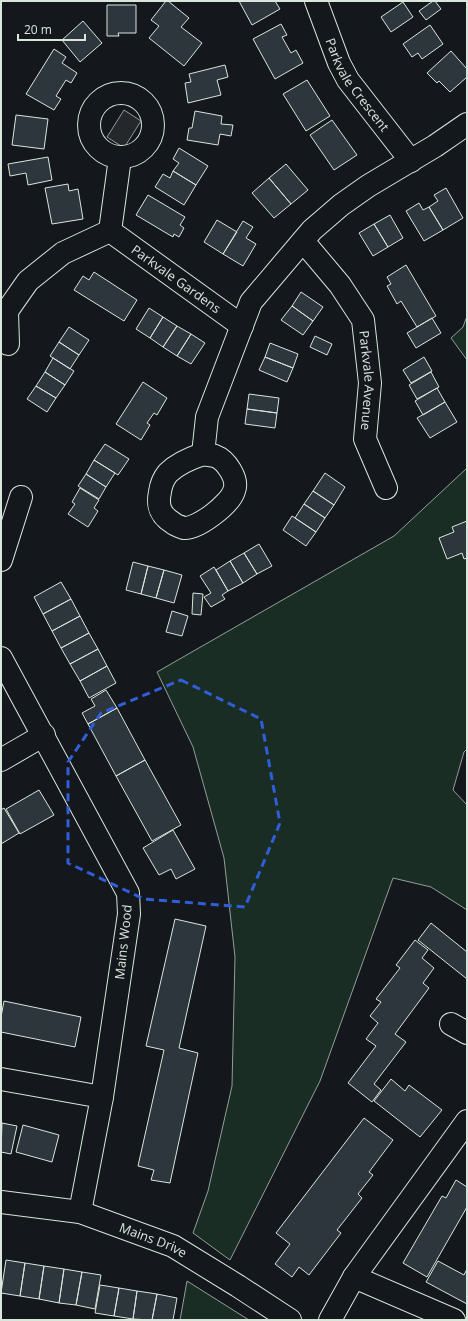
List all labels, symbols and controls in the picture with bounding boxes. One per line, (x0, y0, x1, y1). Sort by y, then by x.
scale bar (18, 16, 85, 42)
text: 20 m (24, 21, 52, 38)
street label: Parkvale Crescent (321, 35, 394, 135)
street label: Parkvale Gardens (128, 240, 225, 317)
street label: Parkvale Avenue (355, 329, 379, 431)
street label: Mains Wood (110, 904, 136, 980)
street label: Mains Drive (117, 1218, 191, 1262)

